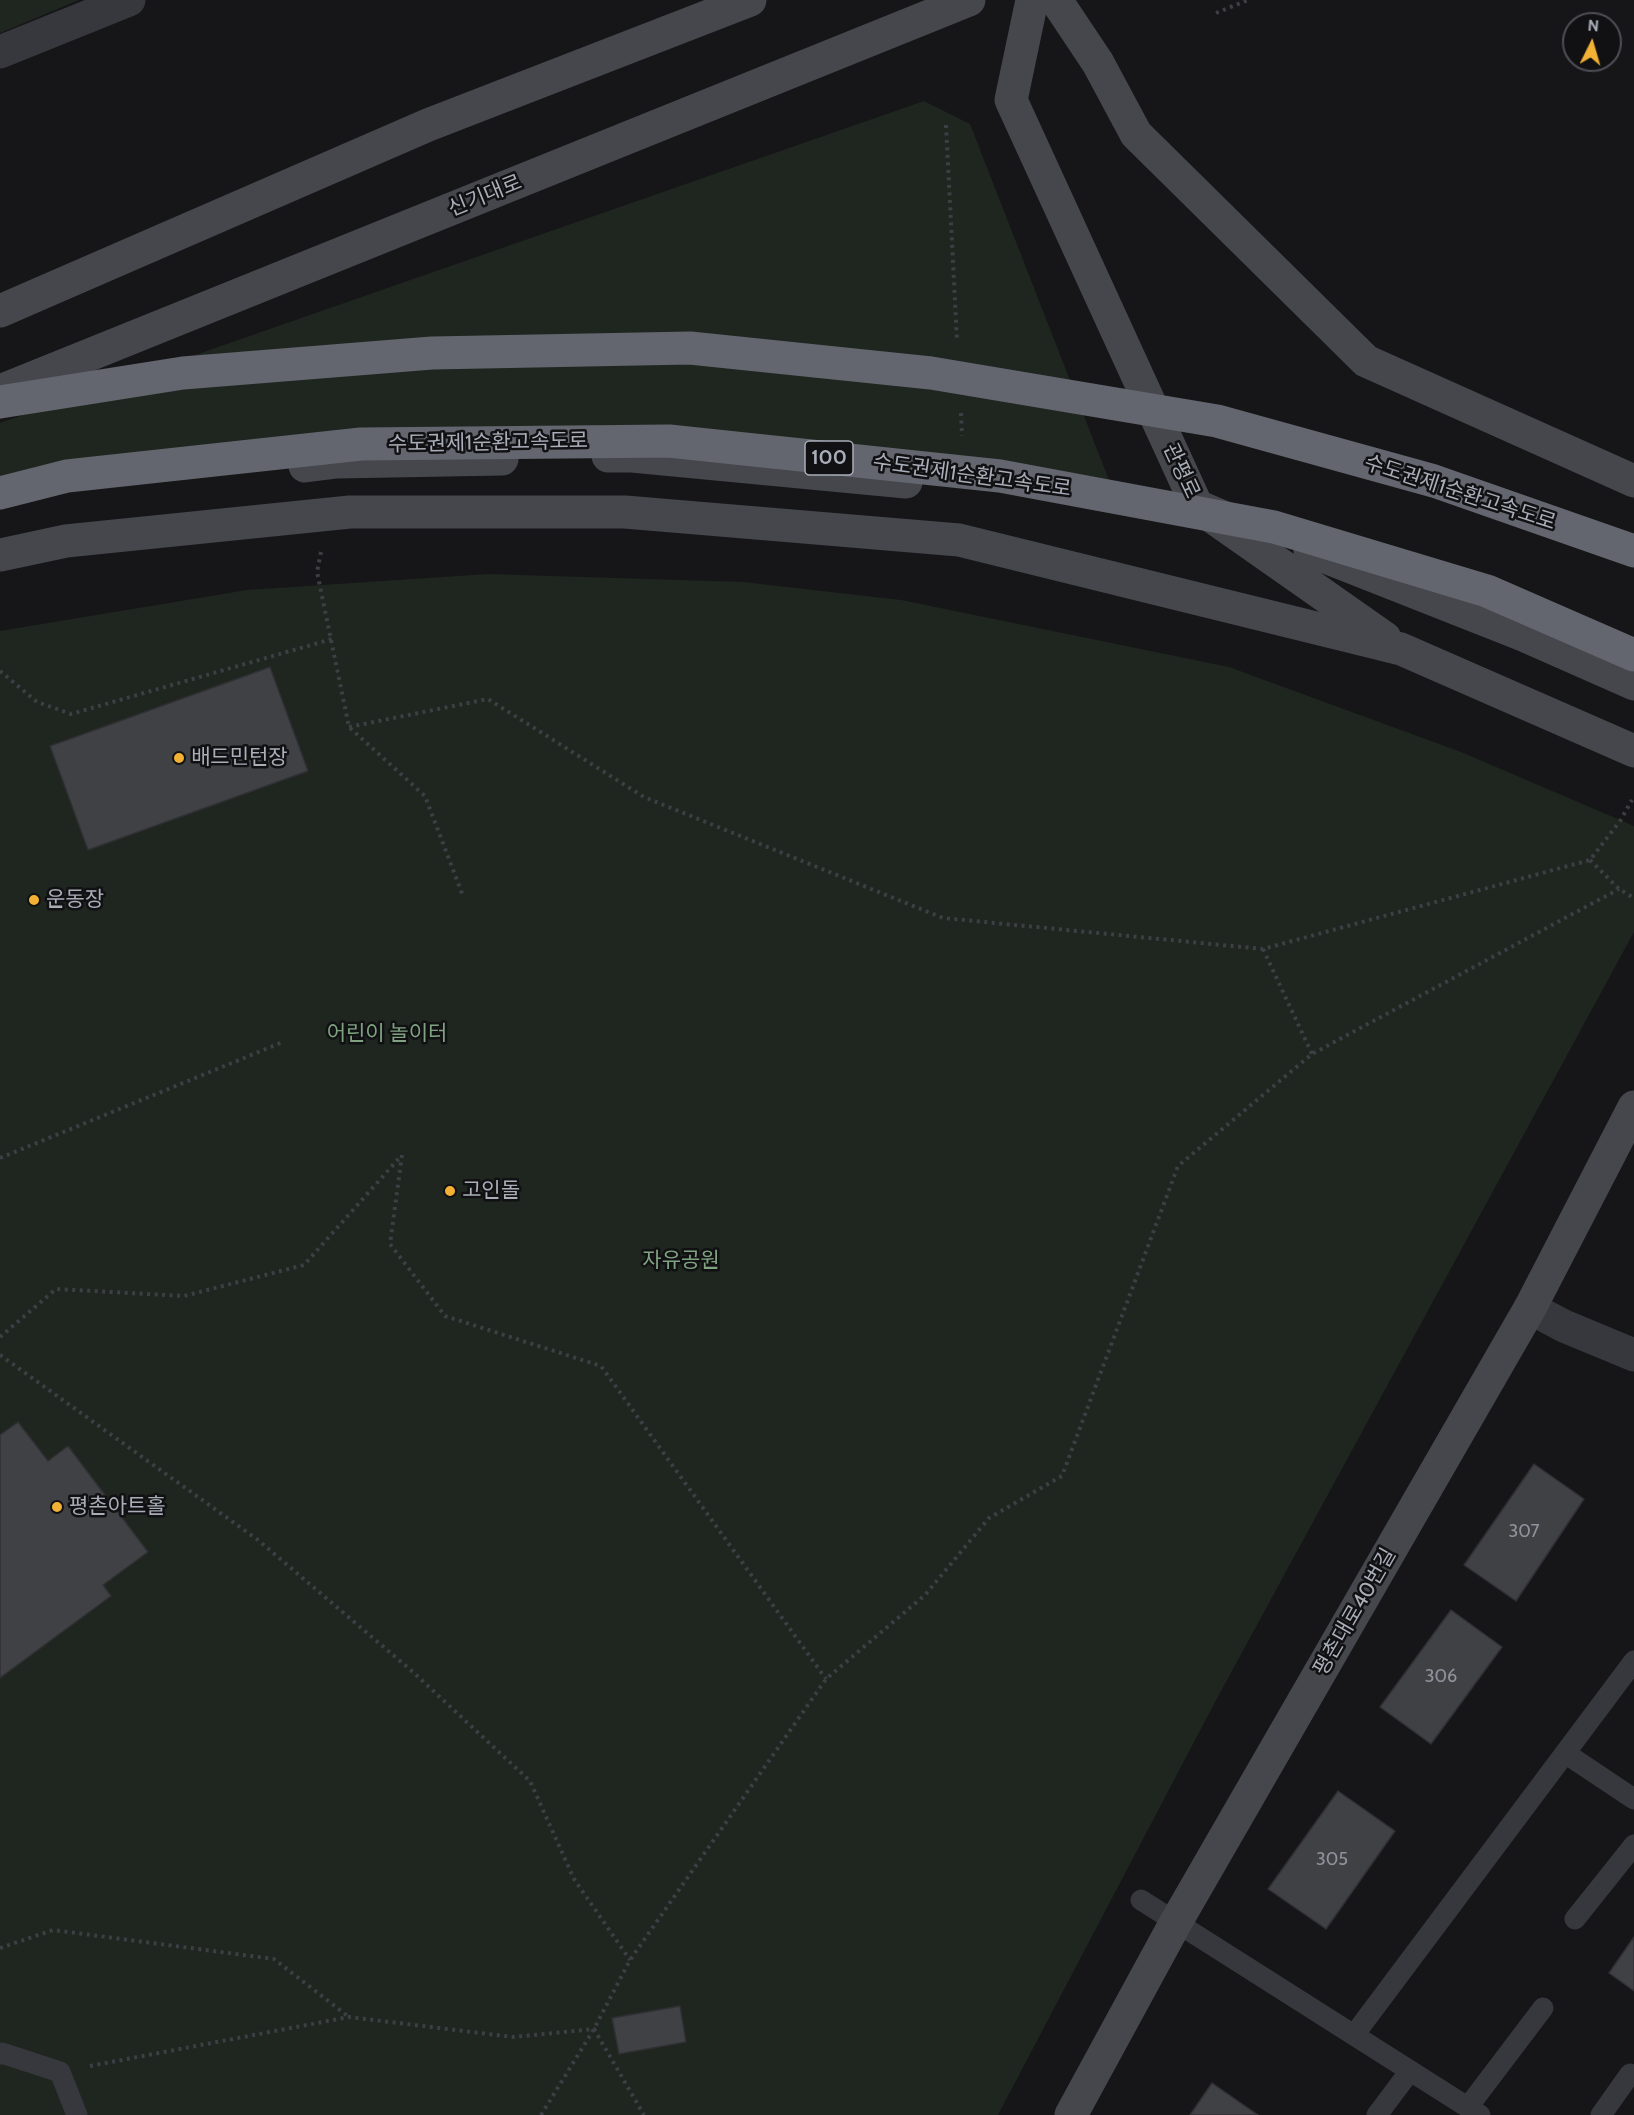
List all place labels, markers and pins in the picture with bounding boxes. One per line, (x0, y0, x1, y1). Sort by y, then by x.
place label: 배드민턴장 (191, 745, 288, 771)
marker: 배드민턴장 (172, 751, 186, 765)
place label: 운동장 (46, 887, 104, 913)
marker: 운동장 (27, 893, 41, 907)
place label: 고인돌 (462, 1178, 520, 1204)
marker: 고인돌 (443, 1184, 457, 1198)
place label: 평촌아트홀 (69, 1494, 166, 1520)
marker: 평촌아트홀 (50, 1500, 64, 1514)

